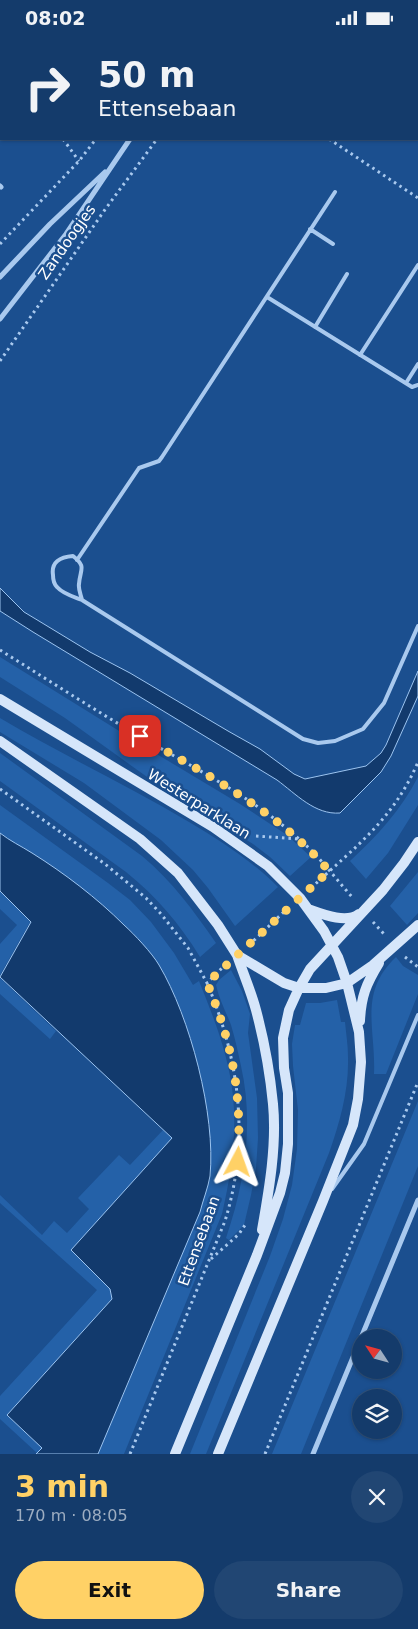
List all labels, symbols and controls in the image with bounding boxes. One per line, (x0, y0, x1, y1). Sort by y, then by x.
text: 08:02 (25, 7, 85, 29)
icon: right (15, 55, 80, 120)
text: 50 m (98, 55, 195, 95)
text: Ettensebaan (98, 96, 237, 121)
street label: Zandoogjes (35, 201, 100, 283)
pin (119, 715, 161, 757)
icon: arrive (126, 722, 154, 750)
street label: Westerparklaan (144, 765, 254, 843)
position arrow (211, 1135, 263, 1187)
street label: Ettensebaan (174, 1194, 224, 1288)
north arrow (352, 1329, 402, 1379)
map controls (352, 1329, 402, 1439)
button: layers (352, 1389, 402, 1439)
text: 3 min (15, 1469, 109, 1504)
button: close (351, 1471, 403, 1523)
text: 170 m · 08:05 (15, 1506, 128, 1525)
button: Exit (15, 1561, 204, 1619)
button: Share (214, 1561, 403, 1619)

